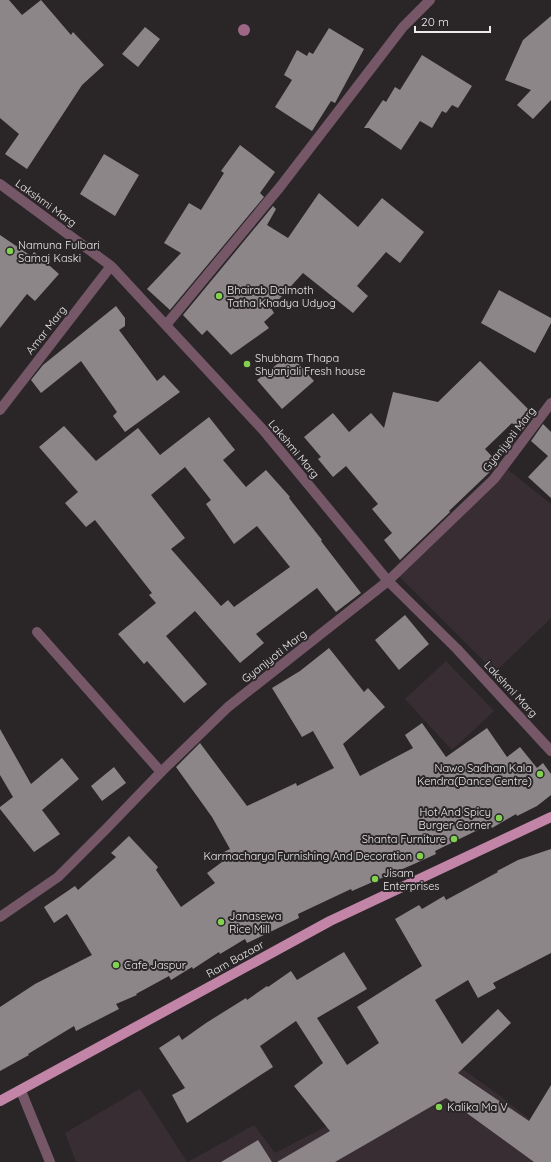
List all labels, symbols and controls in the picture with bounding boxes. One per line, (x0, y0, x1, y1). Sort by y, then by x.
scale bar (415, 8, 490, 34)
text: 20 m (421, 14, 449, 29)
street label: Lakshmi Marg (13, 176, 79, 230)
place label: Namuna Fulbari Samaj Kaski (18, 238, 100, 265)
marker: Namuna Fulbari Samaj Kaski (5, 246, 15, 256)
place label: Bhairab Dalmoth Tatha Khadya Udyog (227, 283, 336, 310)
marker: Bhairab Dalmoth Tatha Khadya Udyog (214, 291, 224, 301)
street label: Amar Marg (23, 303, 69, 357)
place label: Shubham Thapa Shyanjali Fresh house (255, 351, 365, 378)
marker: Shubham Thapa Shyanjali Fresh house (242, 359, 252, 369)
street label: Gyanjyoti Marg (479, 404, 539, 474)
street label: Lakshmi Marg (266, 417, 322, 481)
street label: Gyanjyoti Marg (239, 626, 309, 686)
street label: Lakshmi Marg (481, 658, 541, 720)
place label: Nawo Sadhan Kala Kendra(Dance Centre) (417, 761, 532, 788)
marker: Nawo Sadhan Kala Kendra(Dance Centre) (535, 769, 545, 779)
place label: Hot And Spicy Burger Corner (419, 805, 492, 832)
marker: Hot And Spicy Burger Corner (494, 813, 504, 823)
place label: Shanta Furniture (362, 832, 446, 846)
marker: Shanta Furniture (449, 834, 459, 844)
place label: Karmacharya Furnishing And Decoration (203, 849, 412, 863)
marker: Karmacharya Furnishing And Decoration (415, 851, 425, 861)
place label: Jisam Enterprises (383, 866, 440, 893)
marker: Jisam Enterprises (370, 874, 380, 884)
place label: Janasewa Rice Mill (229, 909, 281, 936)
marker: Janasewa Rice Mill (216, 917, 226, 927)
street label: Ram Bazaar (204, 937, 267, 981)
place label: Cafe Jaspur (124, 958, 187, 972)
marker: Cafe Jaspur (111, 960, 121, 970)
place label: Kalika Ma V (447, 1100, 508, 1114)
marker: Kalika Ma V (434, 1102, 444, 1112)

